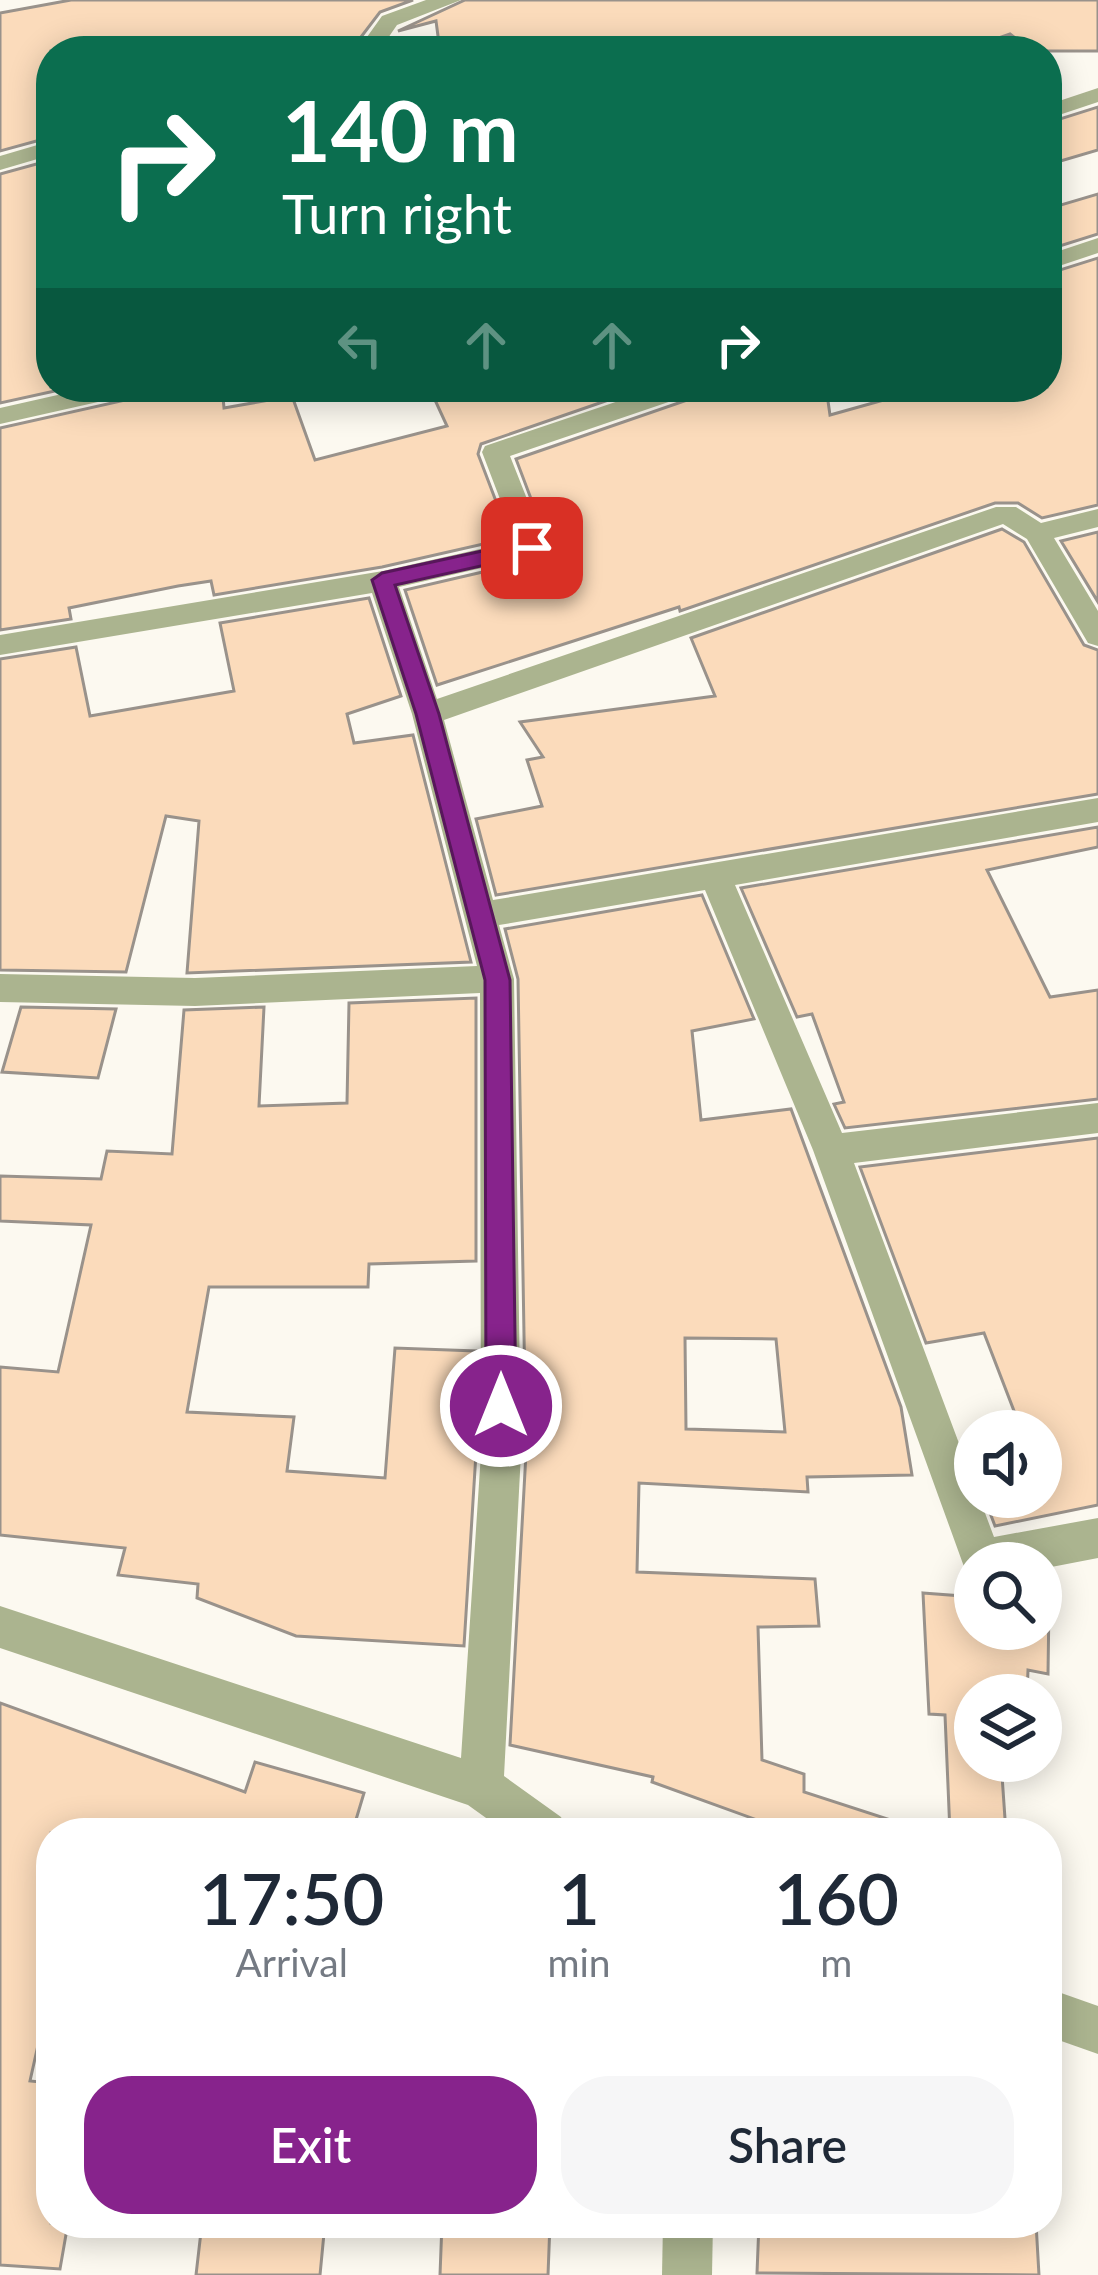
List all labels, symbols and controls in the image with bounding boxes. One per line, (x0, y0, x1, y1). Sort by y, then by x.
text: 140 m (282, 79, 519, 180)
icon: right (84, 84, 240, 240)
text: Turn right (282, 181, 512, 246)
icon: left (327, 312, 393, 378)
icon: ahead (453, 312, 519, 378)
icon: ahead (579, 312, 645, 378)
icon: right (705, 312, 771, 378)
pin (481, 497, 583, 599)
icon: arrive (499, 515, 565, 581)
position arrow (438, 1343, 564, 1469)
map controls (954, 1410, 1062, 1782)
button: sound (954, 1410, 1062, 1518)
button: search (954, 1542, 1062, 1650)
button: layers (954, 1674, 1062, 1782)
text: 17:50 (199, 1854, 384, 1940)
text: 1 (558, 1854, 600, 1940)
text: 160 (774, 1854, 899, 1940)
text: Arrival (236, 1939, 348, 1985)
text: min (547, 1939, 611, 1985)
text: m (820, 1939, 852, 1985)
button: Exit (84, 2076, 537, 2214)
button: Share (561, 2076, 1014, 2214)

